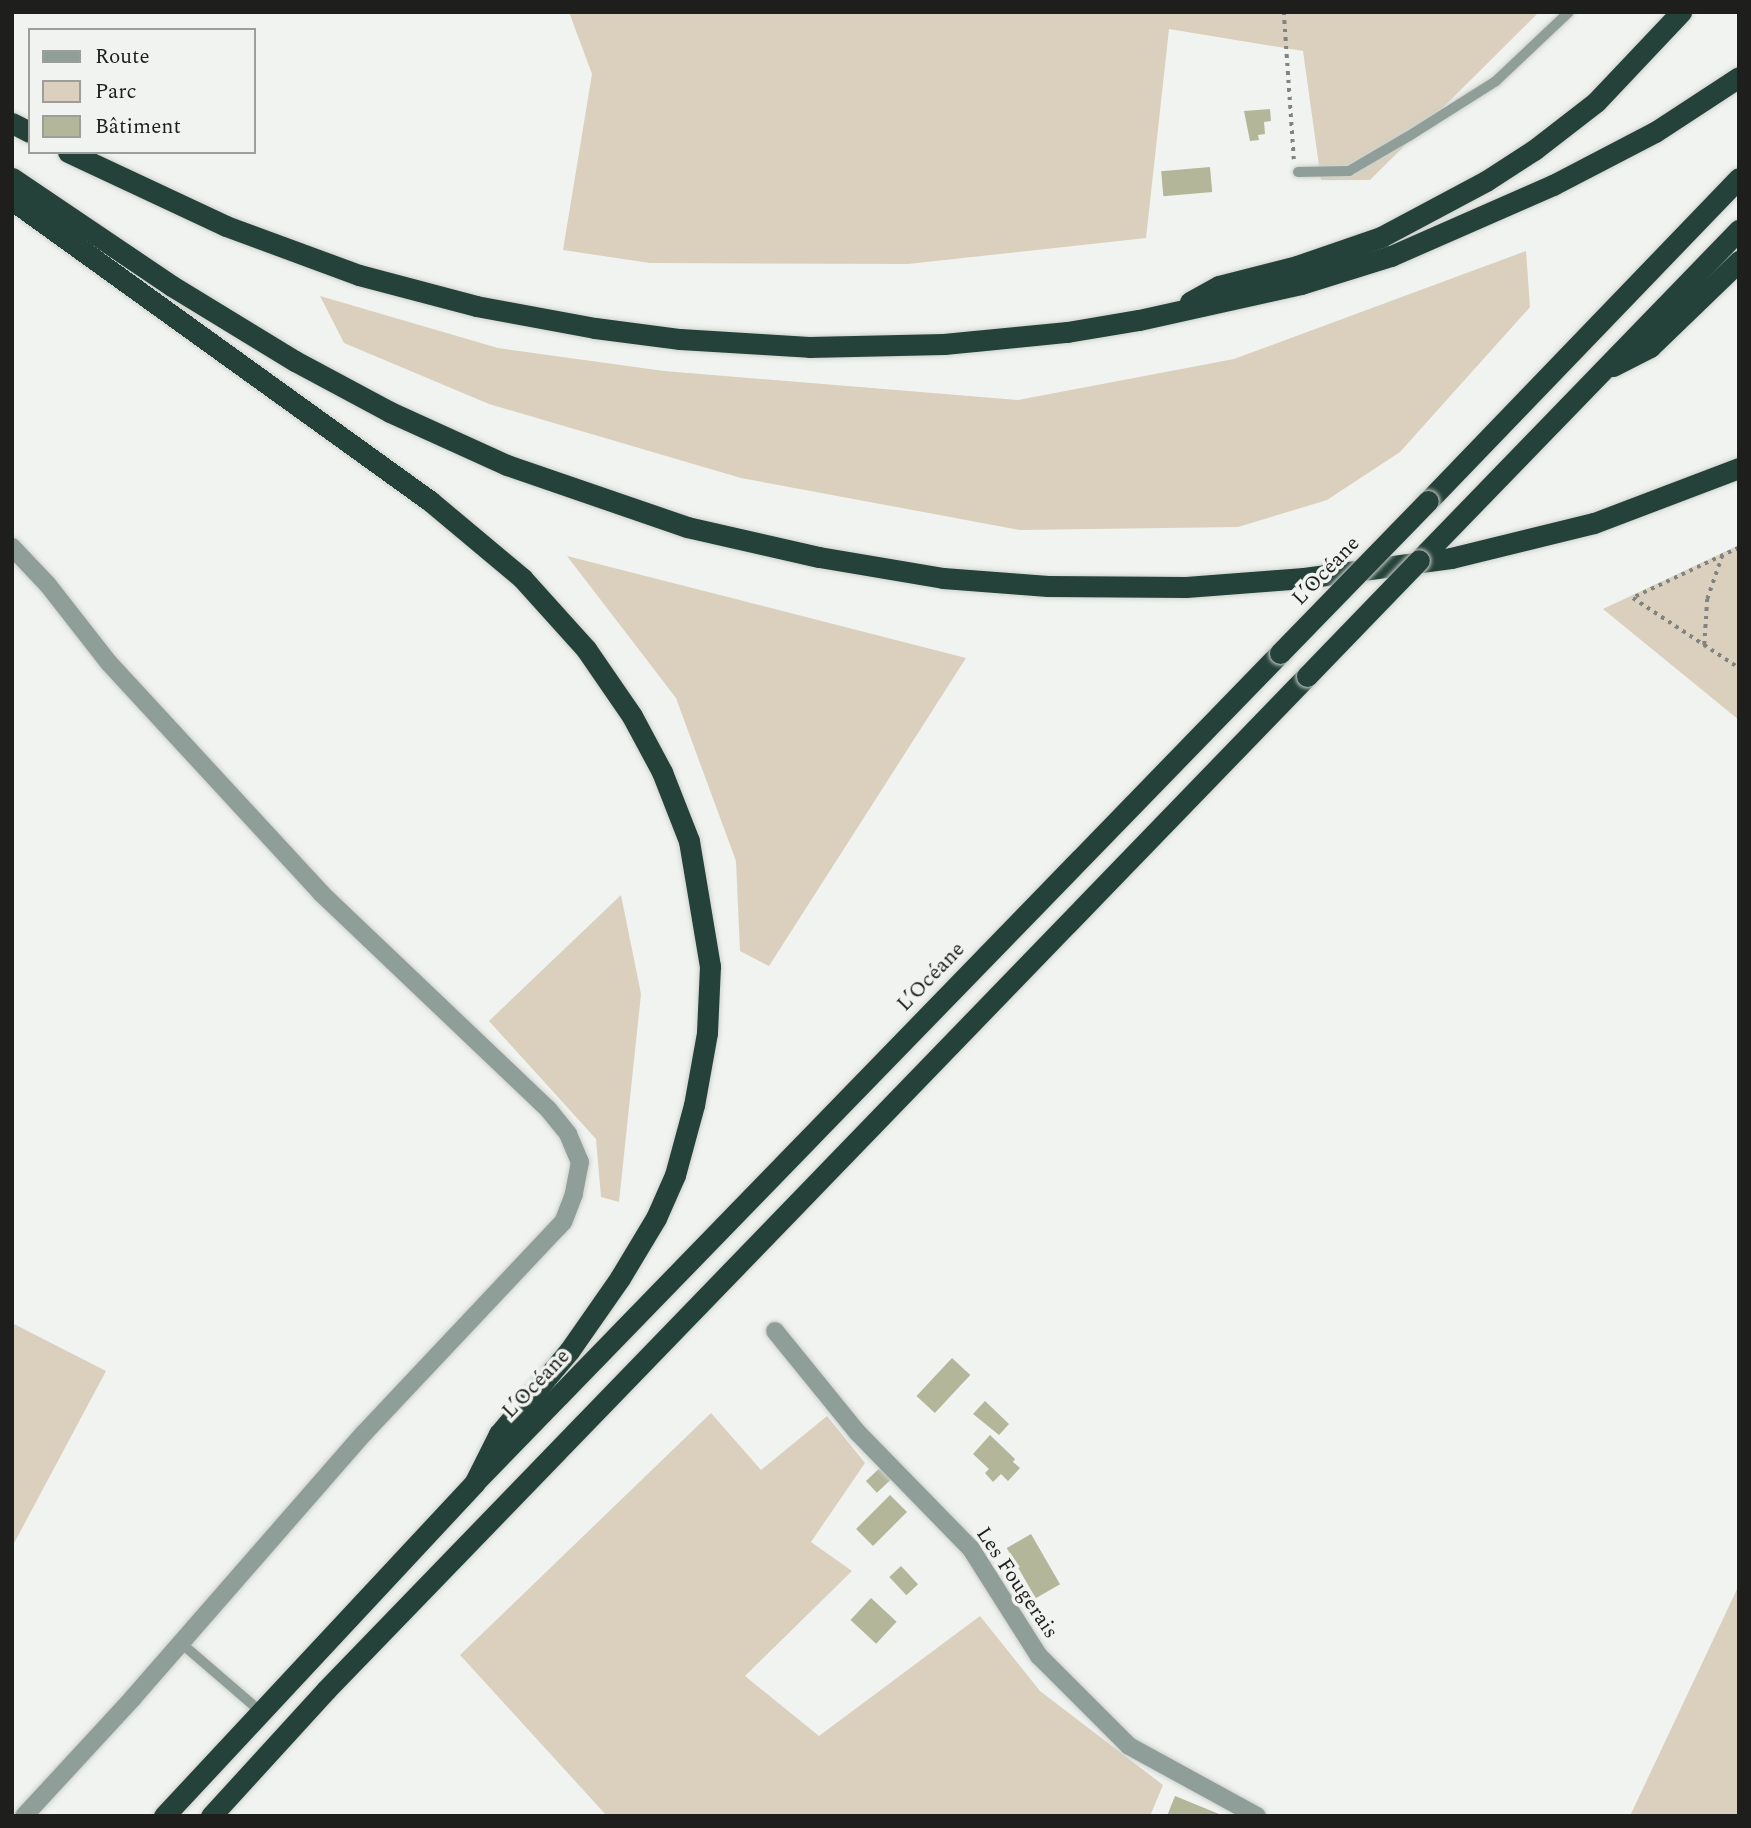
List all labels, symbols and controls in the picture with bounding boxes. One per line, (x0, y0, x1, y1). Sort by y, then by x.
legend (28, 28, 256, 154)
text: Route (95, 41, 150, 73)
text: Parc (95, 76, 137, 108)
text: Bâtiment (95, 111, 181, 143)
street label: L’Océane (1287, 531, 1365, 611)
street label: L’Océane (892, 937, 970, 1017)
street label: L’Océane (497, 1344, 575, 1424)
street label: Les Fougerais (970, 1522, 1064, 1644)

